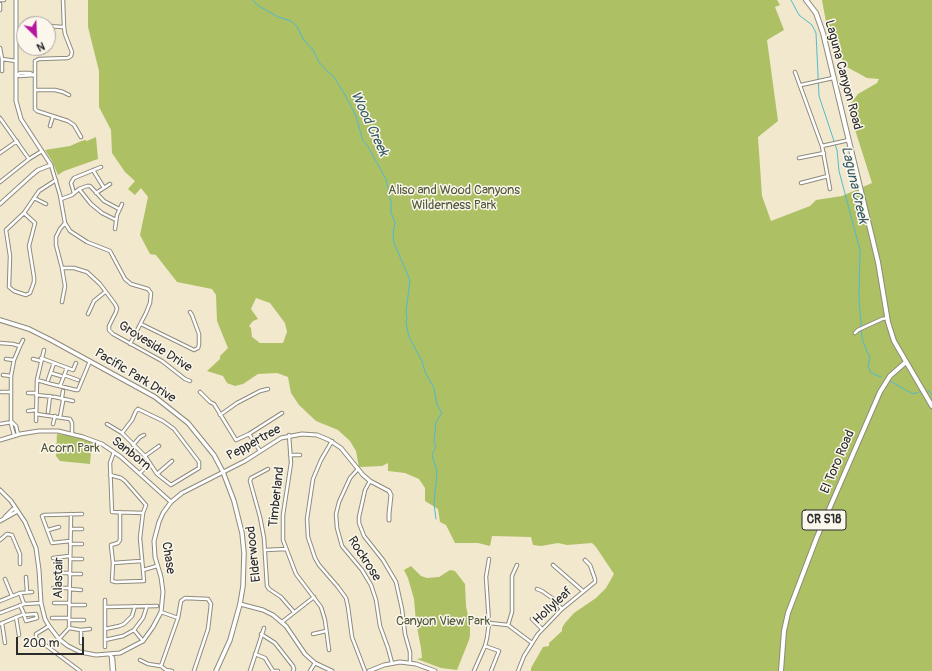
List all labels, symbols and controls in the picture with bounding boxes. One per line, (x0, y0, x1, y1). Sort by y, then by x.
north arrow (16, 16, 56, 56)
street label: Laguna Canyon Road (821, 18, 865, 132)
text: N (35, 39, 47, 54)
water label: Wood Creek (347, 89, 391, 159)
water label: Laguna Creek (837, 145, 871, 225)
park label: Aliso and Wood Canyons Wilderness Park (388, 183, 520, 214)
street label: Groveside Drive (115, 318, 195, 376)
street label: Pacific Park Drive (92, 346, 178, 406)
street label: Peppertree (224, 422, 284, 464)
street label: El Toro Road (818, 428, 858, 496)
street label: Sanborn (108, 434, 154, 474)
park label: Acorn Park (40, 441, 100, 457)
street label: Timberland (266, 466, 288, 528)
road number: CR S18 (802, 510, 846, 530)
street label: Elderwood (243, 525, 265, 583)
street label: Rockrose (344, 534, 384, 584)
street label: Chase (158, 541, 178, 575)
street label: Alastair (51, 557, 67, 599)
street label: Hollyleaf (530, 584, 576, 628)
park label: Canyon View Park (396, 614, 490, 630)
scale bar (18, 629, 86, 655)
text: 200 m (23, 636, 59, 651)

